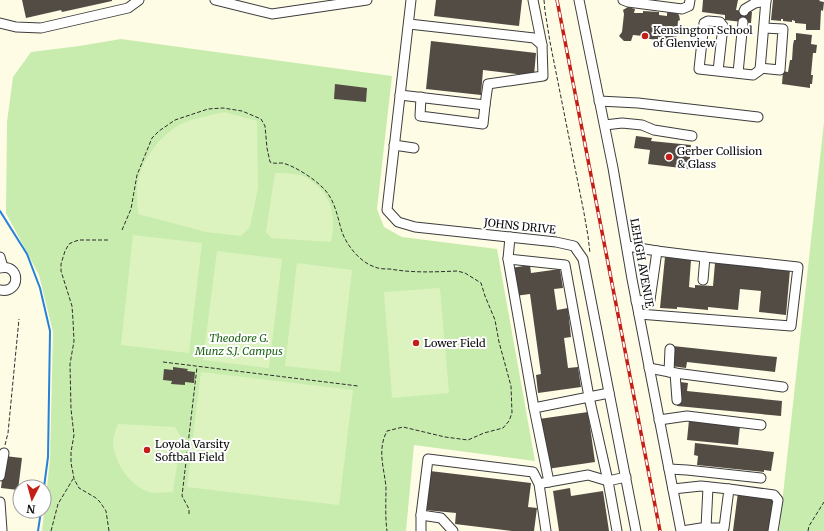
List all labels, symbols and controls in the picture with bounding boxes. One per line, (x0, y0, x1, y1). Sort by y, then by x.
place label: Kensington School of Glenview (653, 23, 753, 50)
marker: Kensington School of Glenview (640, 31, 650, 41)
place label: Gerber Collision & Glass (677, 144, 763, 171)
marker: Gerber Collision & Glass (664, 152, 674, 162)
street label: JOHNS DRIVE (482, 215, 557, 237)
street label: LEHIGH AVENUE (627, 217, 657, 309)
park label: Theodore G. Munz S.J. Campus (194, 331, 283, 358)
place label: Lower Field (424, 336, 486, 350)
marker: Lower Field (411, 338, 421, 348)
place label: Loyola Varsity Softball Field (155, 437, 230, 464)
marker: Loyola Varsity Softball Field (142, 445, 152, 455)
north arrow (12, 479, 52, 519)
text: N (26, 501, 36, 516)

